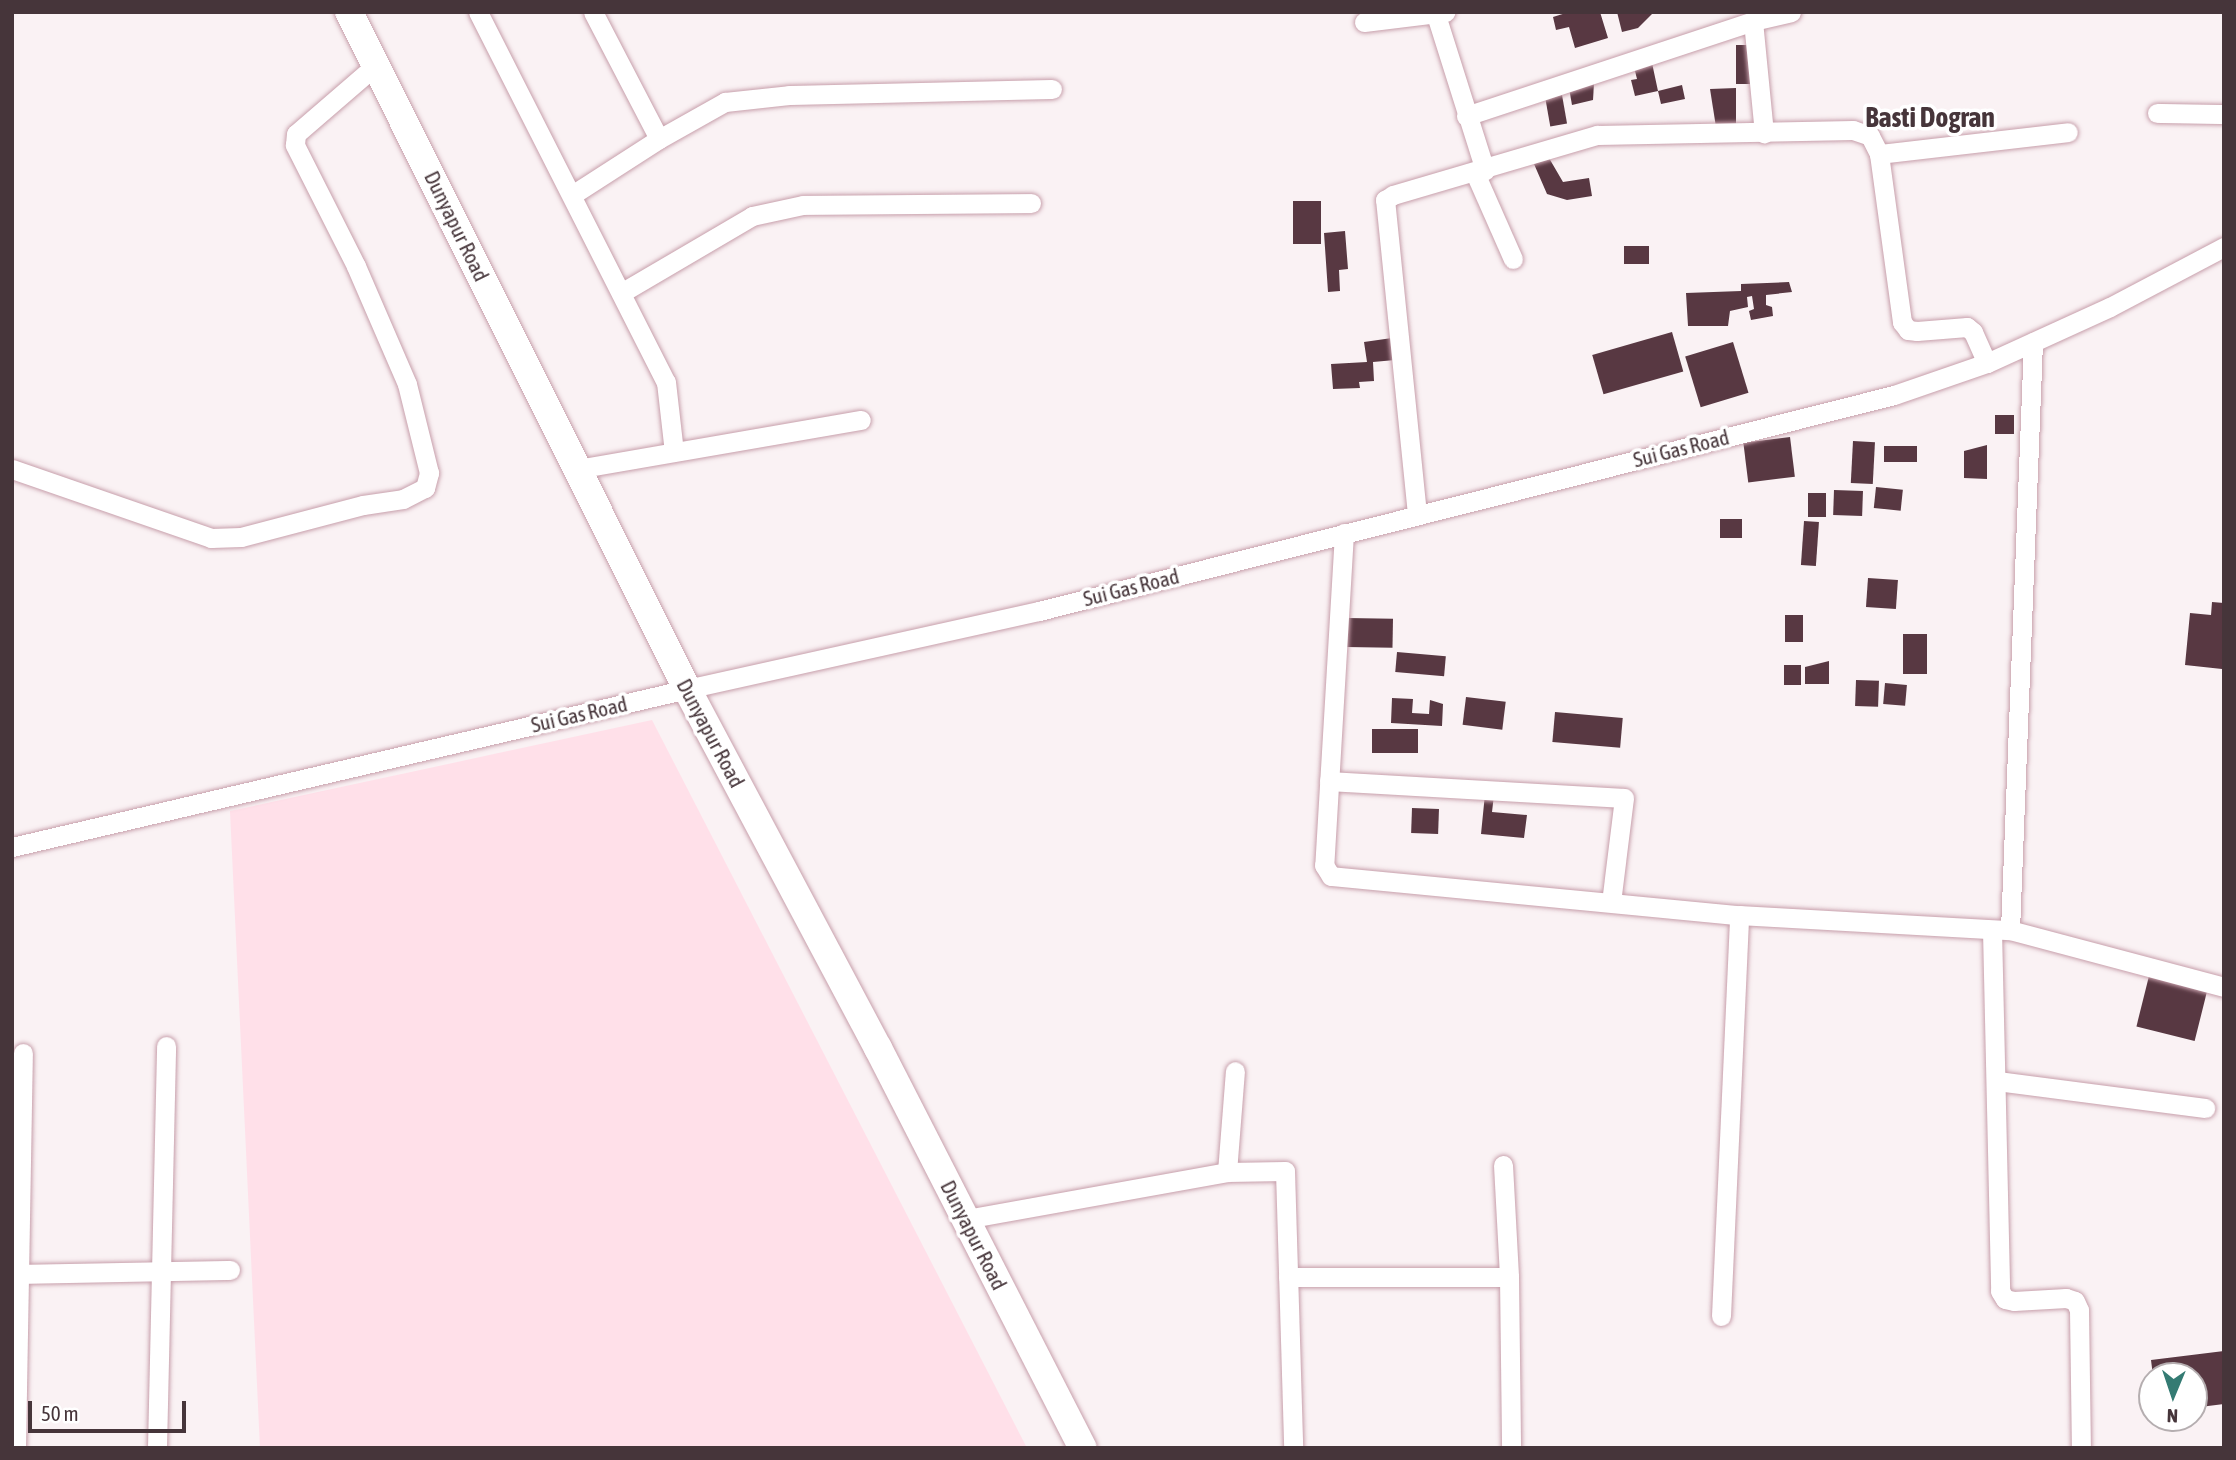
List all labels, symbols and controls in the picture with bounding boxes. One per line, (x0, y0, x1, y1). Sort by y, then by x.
district label: Basti Dogran (1865, 100, 1995, 134)
street label: Dunyapur Road (419, 167, 495, 285)
street label: Sui Gas Road (1630, 424, 1732, 472)
street label: Sui Gas Road (1080, 563, 1182, 611)
street label: Dunyapur Road (672, 674, 750, 792)
street label: Sui Gas Road (528, 691, 630, 737)
street label: Dunyapur Road (936, 1176, 1012, 1294)
north arrow (2138, 1362, 2208, 1432)
scale bar (32, 1386, 189, 1430)
text: 50 m (41, 1401, 79, 1425)
text: N (2166, 1405, 2178, 1427)

